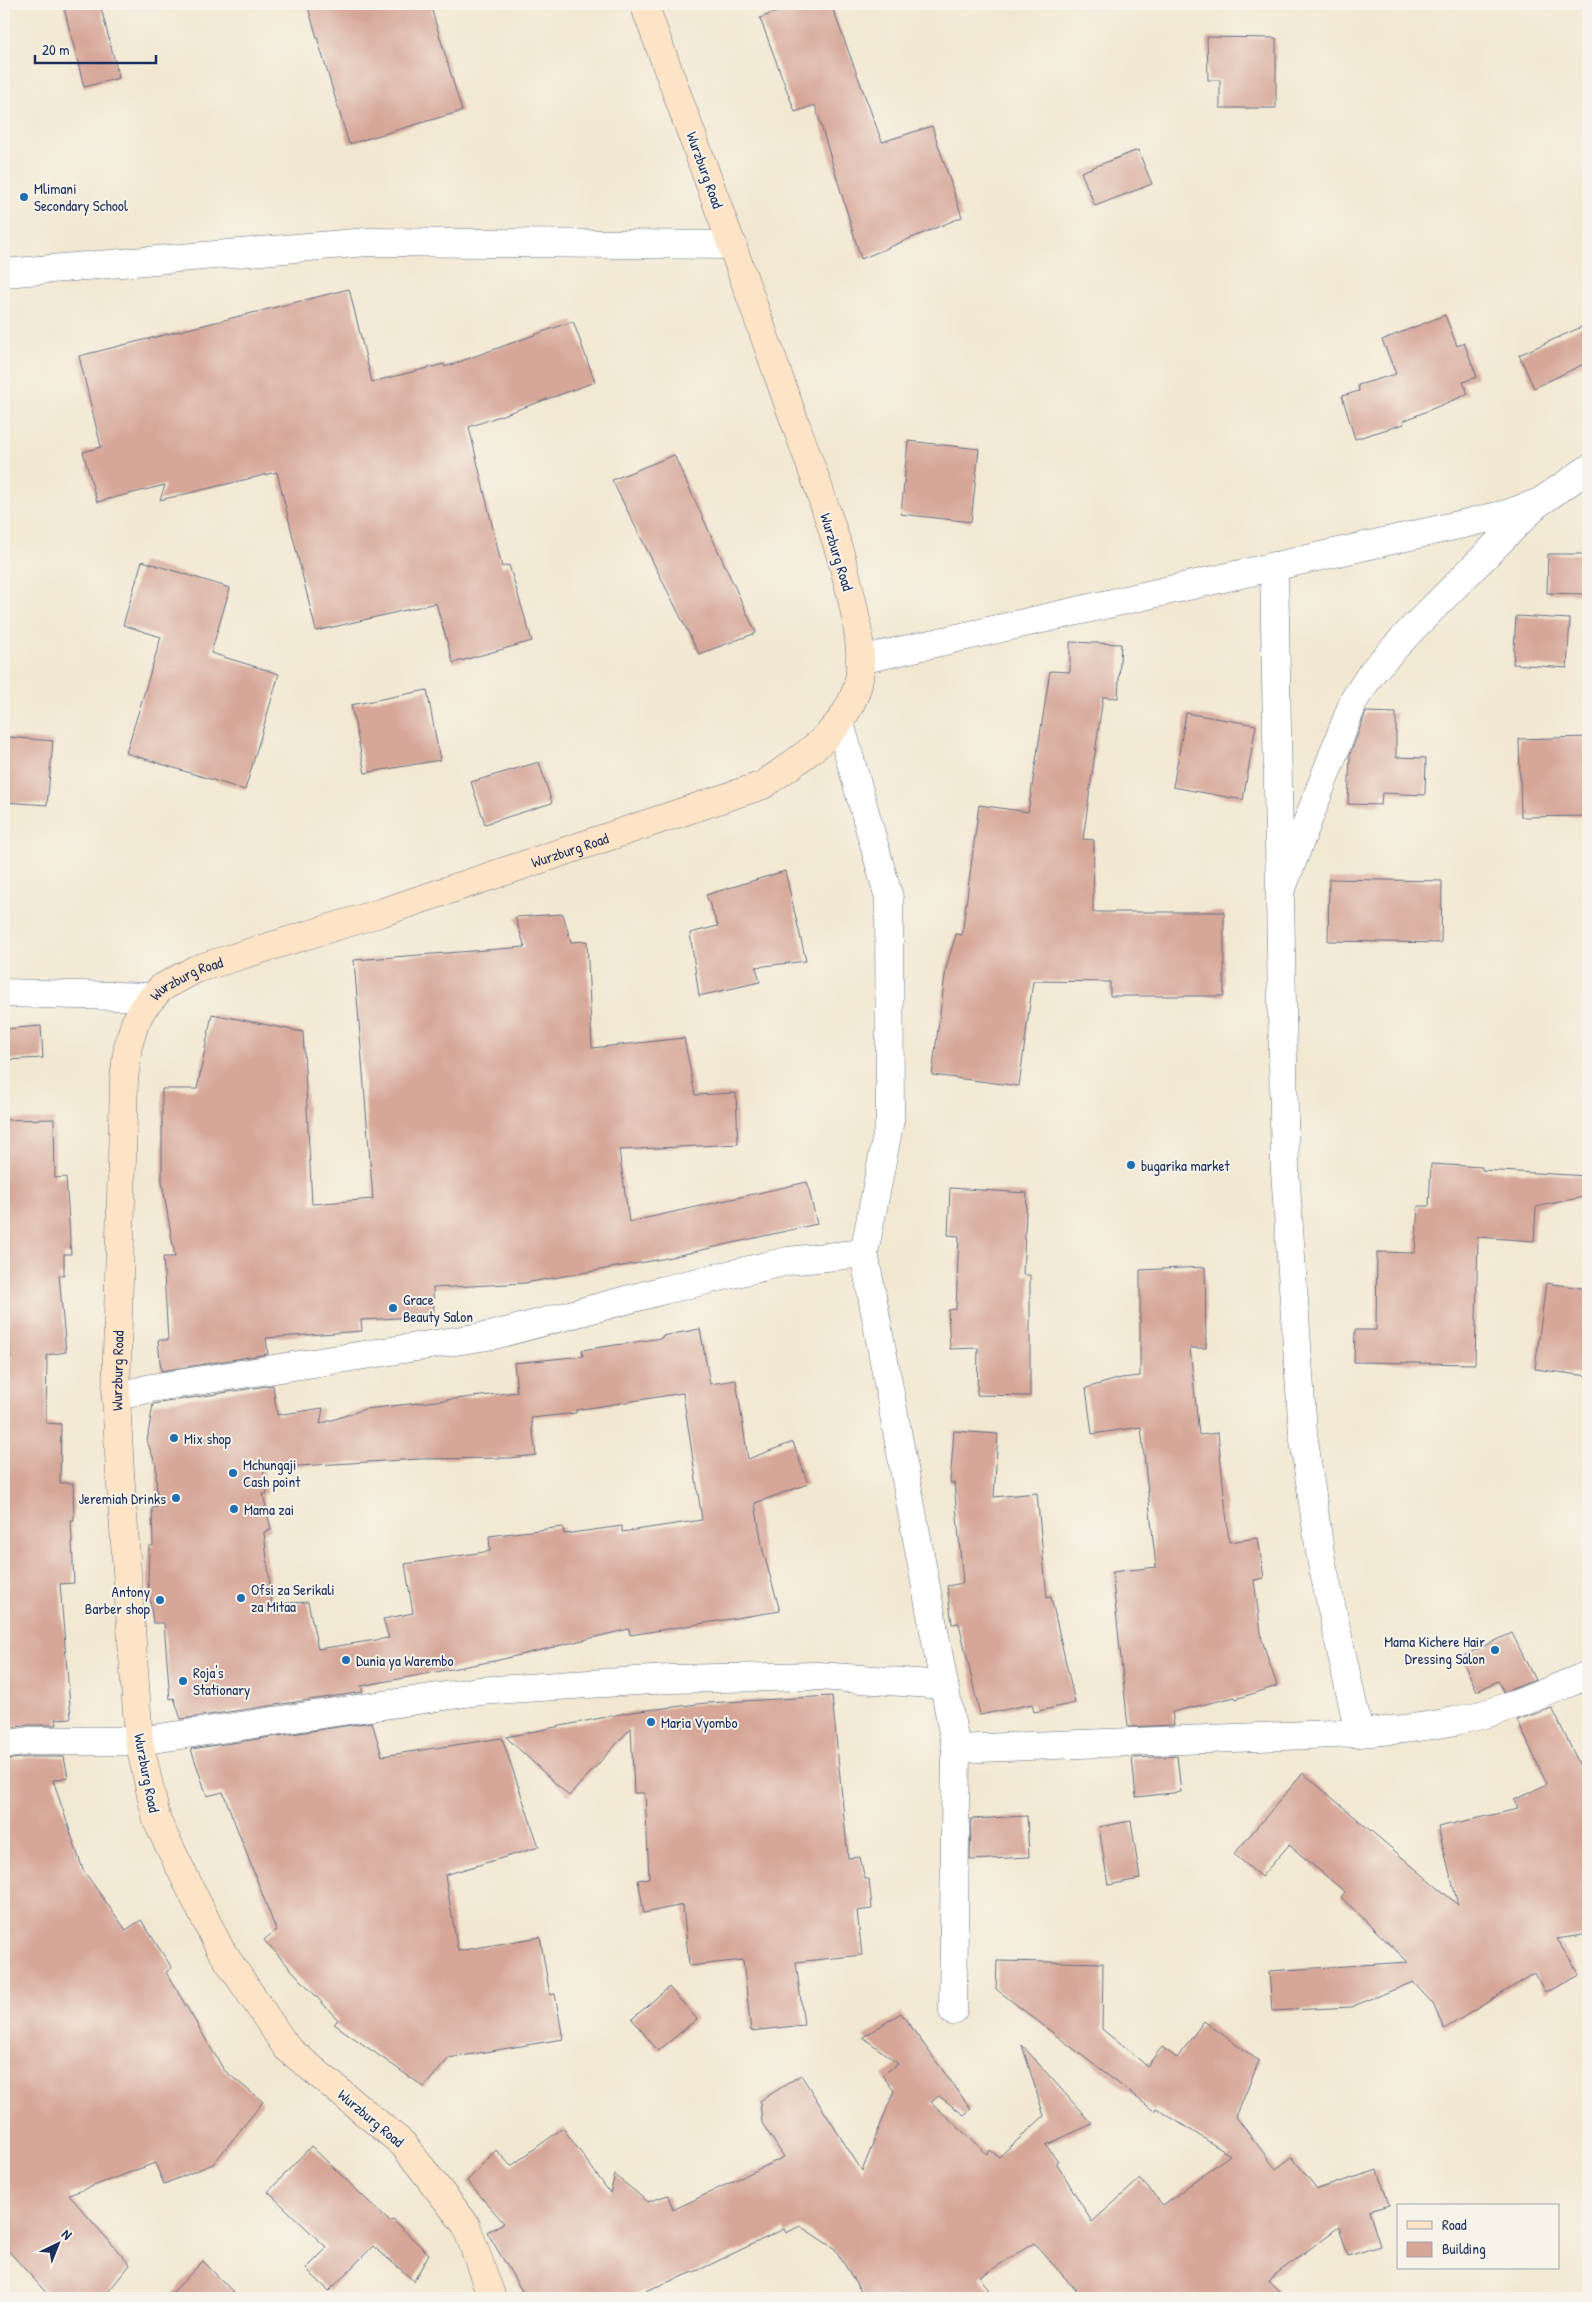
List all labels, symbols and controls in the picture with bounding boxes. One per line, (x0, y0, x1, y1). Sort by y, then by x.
scale bar (35, 32, 156, 64)
text: 20 m (42, 39, 69, 60)
street label: Wurzburg Road (681, 129, 729, 211)
place label: Mlimani Secondary School (34, 178, 128, 216)
marker: Mlimani Secondary School (18, 191, 30, 203)
street label: Wurzburg Road (815, 511, 859, 594)
street label: Wurzburg Road (528, 827, 611, 872)
street label: Wurzburg Road (144, 951, 225, 1005)
place label: bugarika market (1141, 1155, 1230, 1176)
marker: bugarika market (1125, 1159, 1137, 1171)
place label: Grace Beauty Salon (403, 1289, 473, 1327)
marker: Grace Beauty Salon (387, 1302, 399, 1314)
street label: Wurzburg Road (105, 1330, 128, 1411)
place label: Mix shop (184, 1428, 232, 1449)
marker: Mix shop (168, 1432, 180, 1444)
place label: Mchungaji Cash point (243, 1454, 301, 1492)
marker: Mchungaji Cash point (227, 1467, 239, 1479)
place label: Jeremiah Drinks (79, 1488, 166, 1509)
marker: Jeremiah Drinks (170, 1492, 182, 1504)
place label: Mama zai (244, 1499, 294, 1520)
marker: Mama zai (228, 1503, 240, 1515)
place label: Ofsi za Serikali za Mitaa (251, 1579, 335, 1617)
place label: Antony Barber shop (85, 1581, 151, 1619)
marker: Ofsi za Serikali za Mitaa (235, 1592, 247, 1604)
marker: Antony Barber shop (154, 1594, 166, 1606)
place label: Mama Kichere Hair Dressing Salon (1384, 1631, 1485, 1669)
marker: Mama Kichere Hair Dressing Salon (1489, 1644, 1501, 1656)
place label: Dunia ya Warembo (356, 1650, 454, 1671)
marker: Dunia ya Warembo (340, 1654, 352, 1666)
place label: Roja's Stationary (193, 1662, 250, 1700)
marker: Roja's Stationary (177, 1675, 189, 1687)
place label: Maria Vyombo (661, 1712, 738, 1733)
marker: Maria Vyombo (645, 1716, 657, 1728)
street label: Wurzburg Road (129, 1732, 165, 1814)
street label: Wurzburg Road (334, 2084, 409, 2152)
legend (1397, 2204, 1560, 2270)
text: Road (1442, 2214, 1467, 2235)
north arrow (32, 2220, 82, 2270)
text: N (58, 2225, 77, 2244)
text: Building (1442, 2238, 1486, 2259)

